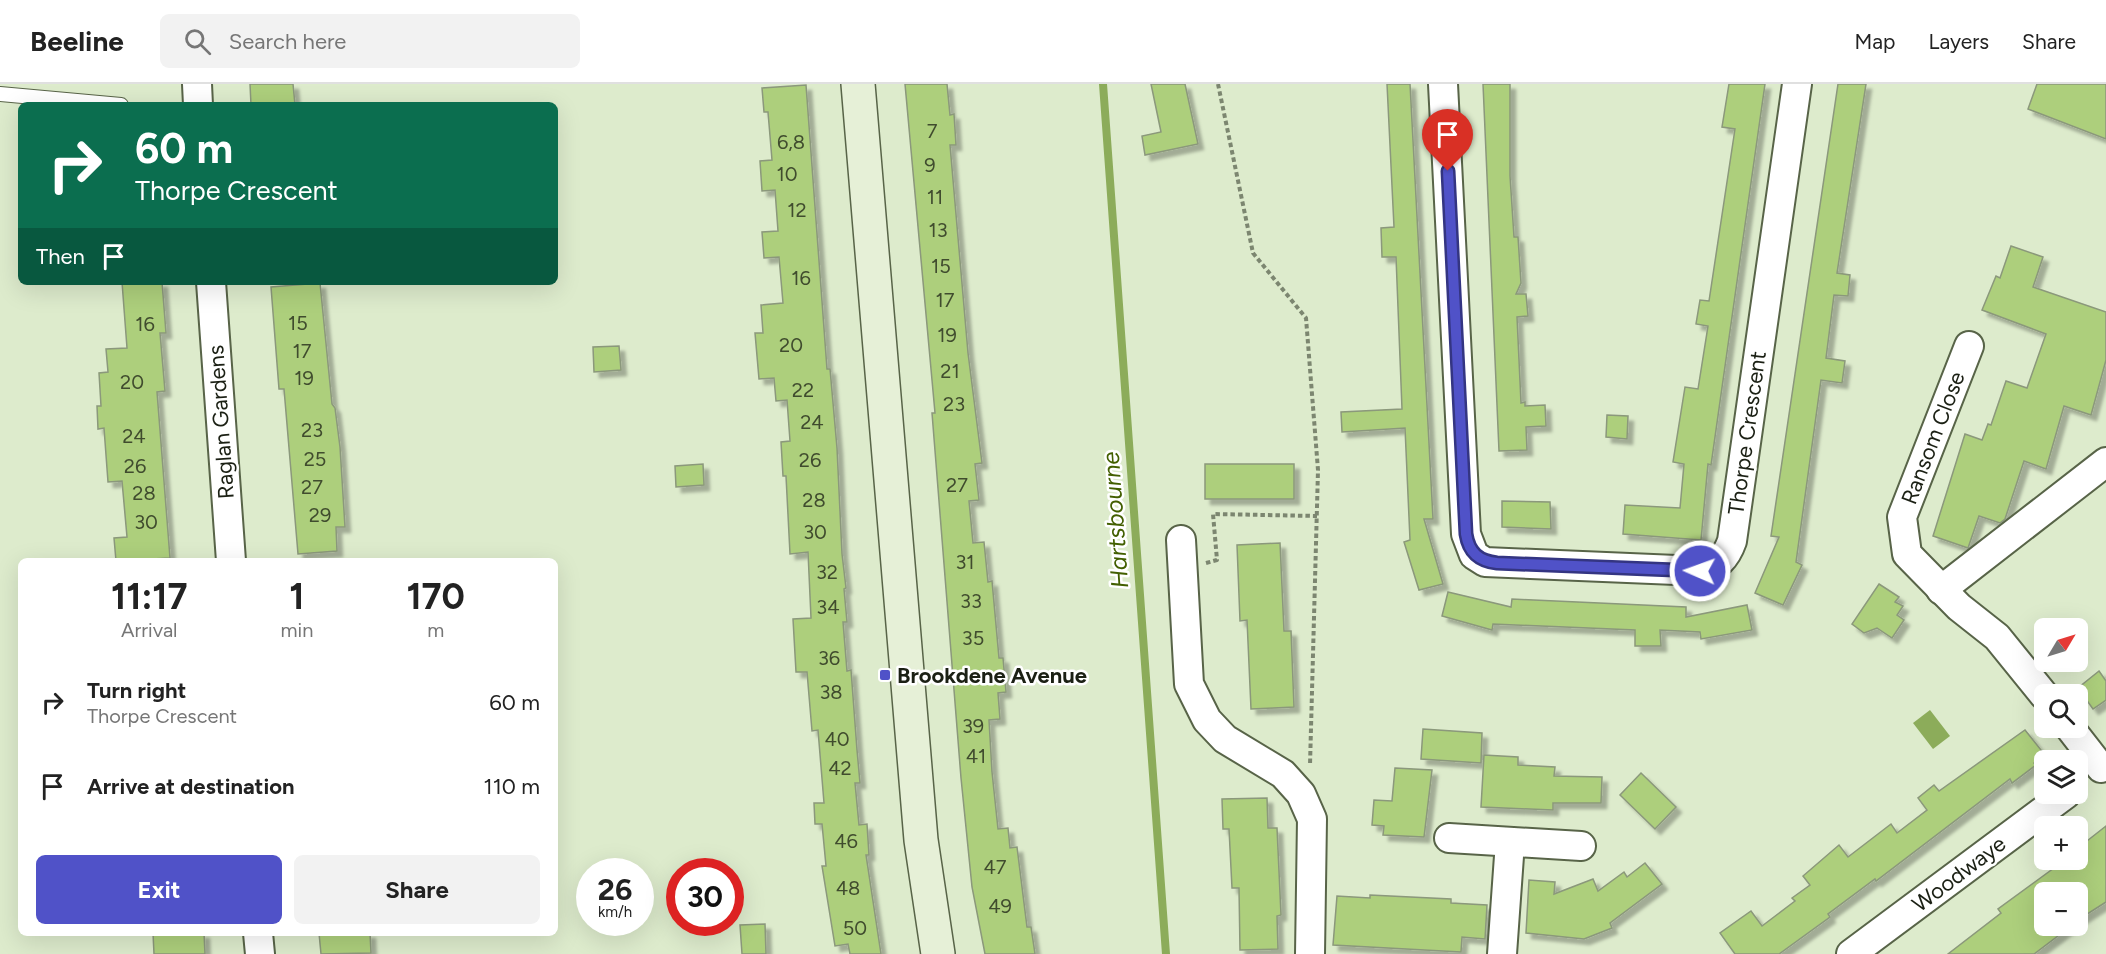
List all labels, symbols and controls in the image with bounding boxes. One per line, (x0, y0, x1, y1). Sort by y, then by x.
search box (160, 14, 580, 68)
text: Beeline (30, 24, 124, 58)
icon: search (181, 25, 214, 58)
text: Search here (229, 28, 346, 55)
text: Map (1855, 29, 1895, 54)
text: Layers (1928, 29, 1989, 54)
text: Share (2022, 29, 2076, 54)
pin (1422, 109, 1473, 171)
icon: arrive (1431, 118, 1464, 151)
house number: 7 (927, 119, 938, 143)
text: 60 m (135, 123, 233, 174)
icon: right (36, 126, 114, 204)
house number: 6,8 (777, 130, 805, 154)
house number: 9 (924, 153, 936, 177)
house number: 10 (776, 162, 798, 186)
text: Thorpe Crescent (135, 174, 338, 207)
house number: 11 (927, 185, 943, 209)
house number: 12 (787, 198, 807, 222)
house number: 13 (928, 218, 948, 242)
icon: arrive (97, 240, 130, 273)
text: Then (36, 243, 85, 270)
house number: 15 (931, 254, 951, 278)
house number: 16 (791, 266, 811, 290)
house number: 17 (936, 288, 955, 312)
house number: 15 (288, 311, 308, 335)
house number: 16 (135, 312, 155, 336)
house number: 19 (937, 323, 957, 347)
house number: 20 (779, 333, 803, 357)
house number: 17 (293, 339, 312, 363)
street label: Raglan Gardens (202, 344, 240, 500)
street label: Thorpe Crescent (1722, 349, 1772, 517)
house number: 21 (940, 359, 960, 383)
house number: 19 (294, 366, 314, 390)
street label: Ransom Close (1895, 368, 1971, 508)
house number: 20 (120, 370, 144, 394)
house number: 22 (792, 378, 814, 402)
house number: 23 (943, 392, 965, 416)
house number: 24 (800, 410, 824, 434)
house number: 23 (301, 418, 323, 442)
house number: 24 (122, 424, 146, 448)
house number: 25 (304, 447, 326, 471)
house number: 26 (799, 448, 821, 472)
water label: Hartsbourne (1096, 451, 1134, 589)
house number: 26 (124, 454, 146, 478)
house number: 27 (946, 473, 968, 497)
house number: 27 (301, 475, 323, 499)
house number: 28 (132, 481, 156, 505)
house number: 28 (802, 488, 826, 512)
house number: 29 (309, 503, 331, 527)
house number: 30 (134, 510, 158, 534)
house number: 30 (803, 520, 827, 544)
position arrow (1668, 539, 1732, 603)
house number: 31 (955, 550, 975, 574)
house number: 32 (816, 560, 838, 584)
text: 11:17 (111, 575, 187, 618)
text: 1 (289, 575, 305, 618)
text: 170 (406, 575, 465, 618)
house number: 33 (960, 589, 982, 613)
house number: 34 (816, 595, 840, 619)
text: Arrival (121, 618, 178, 642)
text: min (281, 618, 313, 642)
text: m (427, 618, 444, 642)
north arrow (2034, 618, 2088, 672)
map controls (2034, 618, 2088, 936)
house number: 35 (962, 626, 984, 650)
house number: 36 (818, 646, 840, 670)
place label: Brookdene Avenue (897, 662, 1087, 689)
marker: Brookdene Avenue (878, 668, 892, 682)
text: Turn right (87, 677, 186, 704)
house number: 38 (819, 680, 843, 704)
button: search (2034, 684, 2088, 738)
icon: right (36, 686, 69, 719)
text: 60 m (489, 689, 540, 716)
text: Thorpe Crescent (87, 704, 237, 728)
house number: 39 (962, 714, 984, 738)
house number: 40 (824, 727, 850, 751)
house number: 41 (966, 744, 986, 768)
button: layers (2034, 750, 2088, 804)
house number: 42 (828, 756, 852, 780)
icon: arrive (36, 770, 69, 803)
text: Arrive at destination (87, 773, 295, 800)
text: 110 m (484, 773, 540, 800)
button: + (2034, 816, 2088, 870)
house number: 46 (834, 829, 858, 853)
street label: Woodwaye (1907, 830, 2011, 918)
button: Exit (36, 855, 282, 924)
button: Share (294, 855, 540, 924)
house number: 47 (983, 855, 1007, 879)
speed limit sign: 30 (666, 858, 744, 936)
text: 26 (598, 871, 632, 908)
house number: 48 (836, 876, 860, 900)
button: − (2034, 882, 2088, 936)
house number: 49 (988, 894, 1012, 918)
text: km/h (598, 903, 632, 921)
house number: 50 (843, 916, 867, 940)

